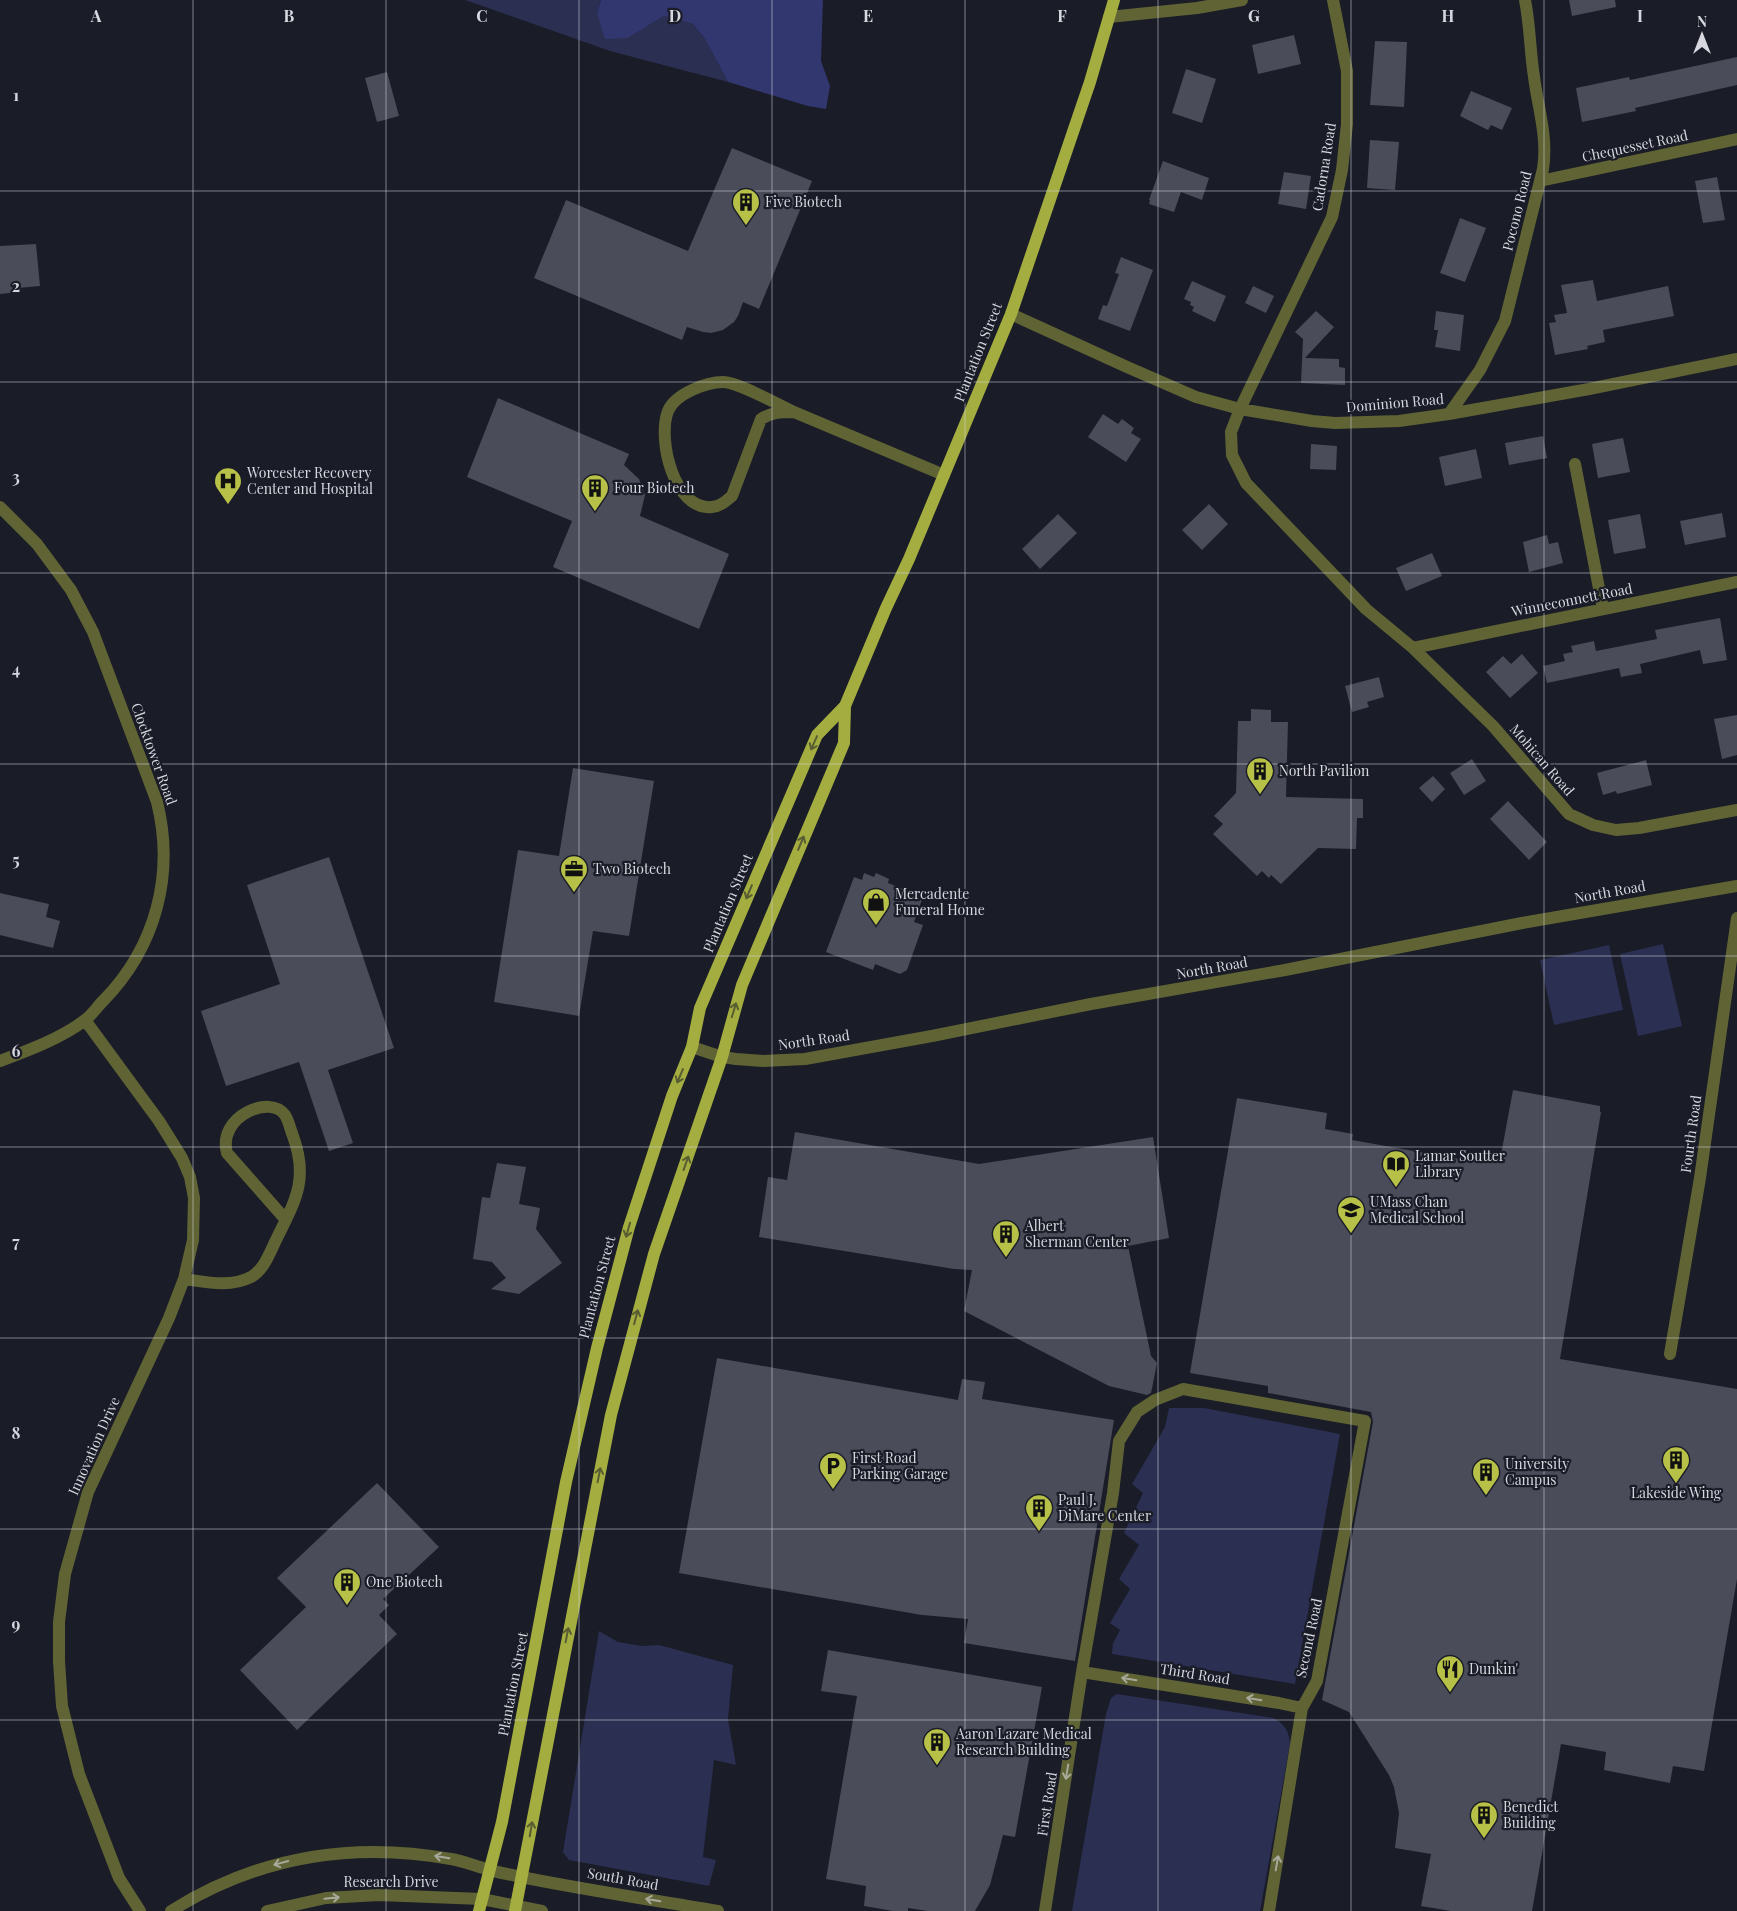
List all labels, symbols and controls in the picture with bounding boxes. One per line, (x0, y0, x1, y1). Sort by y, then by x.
text: A (90, 5, 102, 26)
text: B (284, 5, 295, 26)
text: C (476, 5, 488, 26)
text: D (669, 5, 681, 26)
text: E (863, 5, 873, 26)
text: F (1057, 5, 1067, 26)
text: G (1248, 5, 1260, 26)
text: H (1442, 5, 1455, 26)
text: I (1637, 5, 1643, 26)
north arrow (1677, 10, 1727, 60)
text: N (1697, 12, 1707, 31)
text: 1 (13, 84, 19, 105)
street label: Cadorna Road (1307, 121, 1340, 212)
street label: Chequesset Road (1580, 125, 1690, 166)
street label: Pocono Road (1497, 169, 1536, 253)
building icon: Five Biotech (731, 187, 761, 226)
place label: Five Biotech (765, 192, 843, 211)
text: 2 (12, 275, 20, 296)
street label: Plantation Street (949, 298, 1006, 404)
street label: Dominion Road (1345, 389, 1445, 416)
place label: Worcester Recovery Center and Hospital (246, 463, 373, 498)
text: 3 (12, 466, 20, 487)
hospital icon: Worcester Recovery Center and Hospital (213, 466, 243, 505)
building icon: Four Biotech (580, 473, 610, 512)
place label: Four Biotech (614, 478, 695, 497)
street label: Winneconnett Road (1509, 578, 1634, 621)
text: 4 (12, 658, 20, 679)
street label: Clocktower Road (127, 700, 182, 807)
street label: Mohican Road (1506, 720, 1579, 800)
one-way arrow (808, 735, 818, 750)
building icon: North Pavilion (1245, 756, 1275, 795)
place label: North Pavilion (1279, 761, 1370, 780)
one-way arrow (796, 836, 806, 851)
text: 5 (12, 849, 20, 870)
street label: Plantation Street (698, 850, 757, 955)
office icon: Two Biotech (559, 854, 589, 893)
place label: Two Biotech (593, 859, 672, 878)
street label: North Road (1573, 876, 1647, 907)
one-way arrow (744, 884, 753, 899)
place label: Mercadente Funeral Home (895, 884, 985, 919)
shop icon: Mercadente Funeral Home (861, 887, 891, 926)
street label: North Road (1175, 952, 1249, 983)
one-way arrow (730, 1002, 740, 1018)
street label: North Road (777, 1025, 851, 1054)
text: 6 (12, 1040, 21, 1061)
one-way arrow (675, 1068, 684, 1084)
street label: Fourth Road (1676, 1094, 1705, 1174)
place label: Lamar Soutter Library (1415, 1146, 1506, 1181)
library icon: Lamar Soutter Library (1381, 1149, 1411, 1188)
one-way arrow (681, 1155, 691, 1171)
place label: UMass Chan Medical School (1370, 1192, 1464, 1227)
school or university icon: UMass Chan Medical School (1336, 1195, 1366, 1234)
place label: Albert Sherman Center (1024, 1216, 1129, 1251)
building icon: Albert Sherman Center (991, 1219, 1021, 1258)
one-way arrow (623, 1222, 633, 1238)
text: 7 (12, 1231, 20, 1252)
street label: Plantation Street (574, 1232, 620, 1340)
one-way arrow (632, 1310, 641, 1326)
street label: Innovation Drive (63, 1394, 124, 1498)
text: 8 (12, 1422, 21, 1443)
building icon: Lakeside Wing (1661, 1445, 1691, 1484)
place label: First Road Parking Garage (852, 1448, 948, 1483)
parking icon: First Road Parking Garage (818, 1451, 848, 1490)
place label: University Campus (1505, 1454, 1569, 1489)
building icon: University Campus (1471, 1457, 1501, 1496)
one-way arrow (594, 1468, 604, 1484)
place label: Lakeside Wing (1631, 1483, 1722, 1502)
place label: Paul J. DiMare Center (1058, 1490, 1152, 1525)
building icon: Paul J. DiMare Center (1024, 1493, 1054, 1532)
building icon: One Biotech (332, 1567, 362, 1606)
place label: One Biotech (366, 1572, 444, 1591)
street label: Second Road (1291, 1596, 1326, 1679)
text: 9 (12, 1613, 21, 1634)
one-way arrow (563, 1627, 573, 1643)
street label: Plantation Street (493, 1629, 532, 1737)
restaurant icon: Dunkin' (1435, 1654, 1465, 1693)
street label: Third Road (1159, 1659, 1231, 1688)
place label: Dunkin' (1469, 1659, 1518, 1678)
one-way arrow (1122, 1674, 1138, 1684)
one-way arrow (1246, 1694, 1262, 1704)
place label: Aaron Lazare Medical Research Building (955, 1724, 1092, 1759)
building icon: Aaron Lazare Medical Research Building (922, 1727, 952, 1766)
one-way arrow (1061, 1764, 1071, 1780)
street label: First Road (1032, 1771, 1061, 1837)
place label: Benedict Building (1503, 1797, 1559, 1832)
building icon: Benedict Building (1469, 1800, 1499, 1839)
one-way arrow (527, 1822, 537, 1838)
one-way arrow (435, 1852, 451, 1862)
one-way arrow (1272, 1855, 1282, 1871)
one-way arrow (274, 1858, 290, 1868)
street label: South Road (586, 1863, 660, 1894)
street label: Research Drive (343, 1872, 439, 1891)
one-way arrow (323, 1893, 339, 1903)
one-way arrow (645, 1894, 661, 1904)

